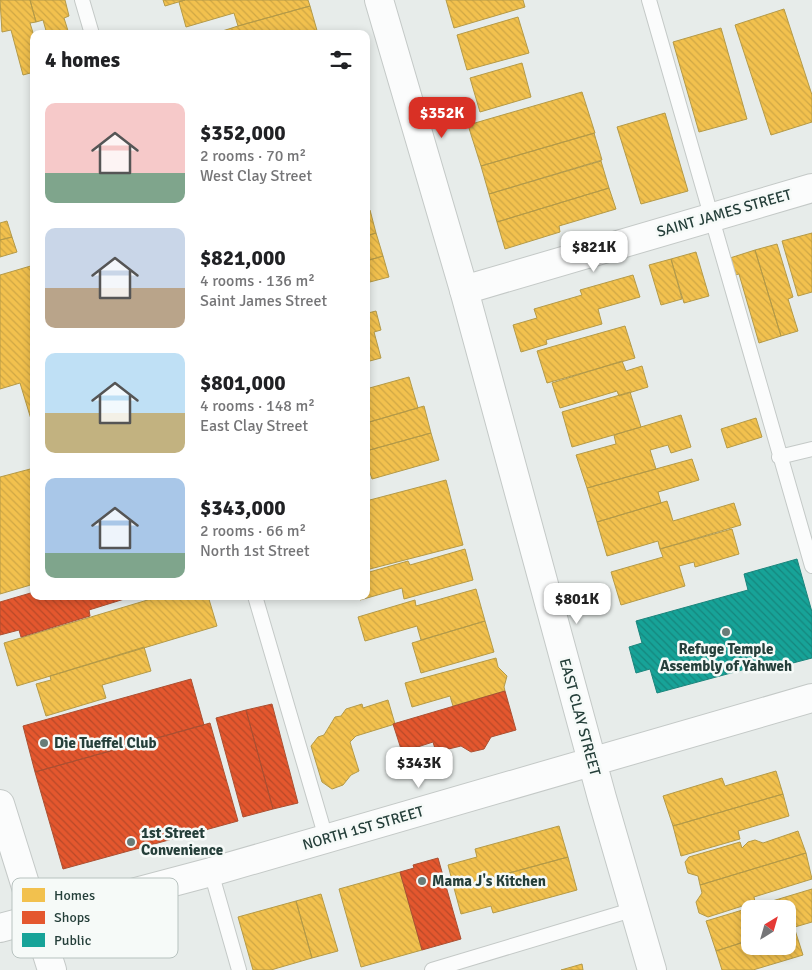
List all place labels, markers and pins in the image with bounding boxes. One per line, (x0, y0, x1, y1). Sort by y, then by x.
pin: $352K (407, 96, 477, 139)
pin: $821K (559, 230, 629, 273)
pin: $801K (542, 582, 612, 625)
marker: Refuge Temple Assembly of Yahweh (720, 626, 732, 638)
place label: Refuge Temple Assembly of Yahweh (660, 640, 792, 675)
place label: Die Tueffel Club (54, 734, 156, 752)
marker: Die Tueffel Club (38, 737, 50, 749)
pin: $343K (384, 746, 454, 789)
place label: 1st Street Convenience (141, 824, 223, 859)
marker: 1st Street Convenience (125, 836, 137, 848)
place label: Mama J's Kitchen (432, 872, 546, 890)
marker: Mama J's Kitchen (416, 875, 428, 887)

